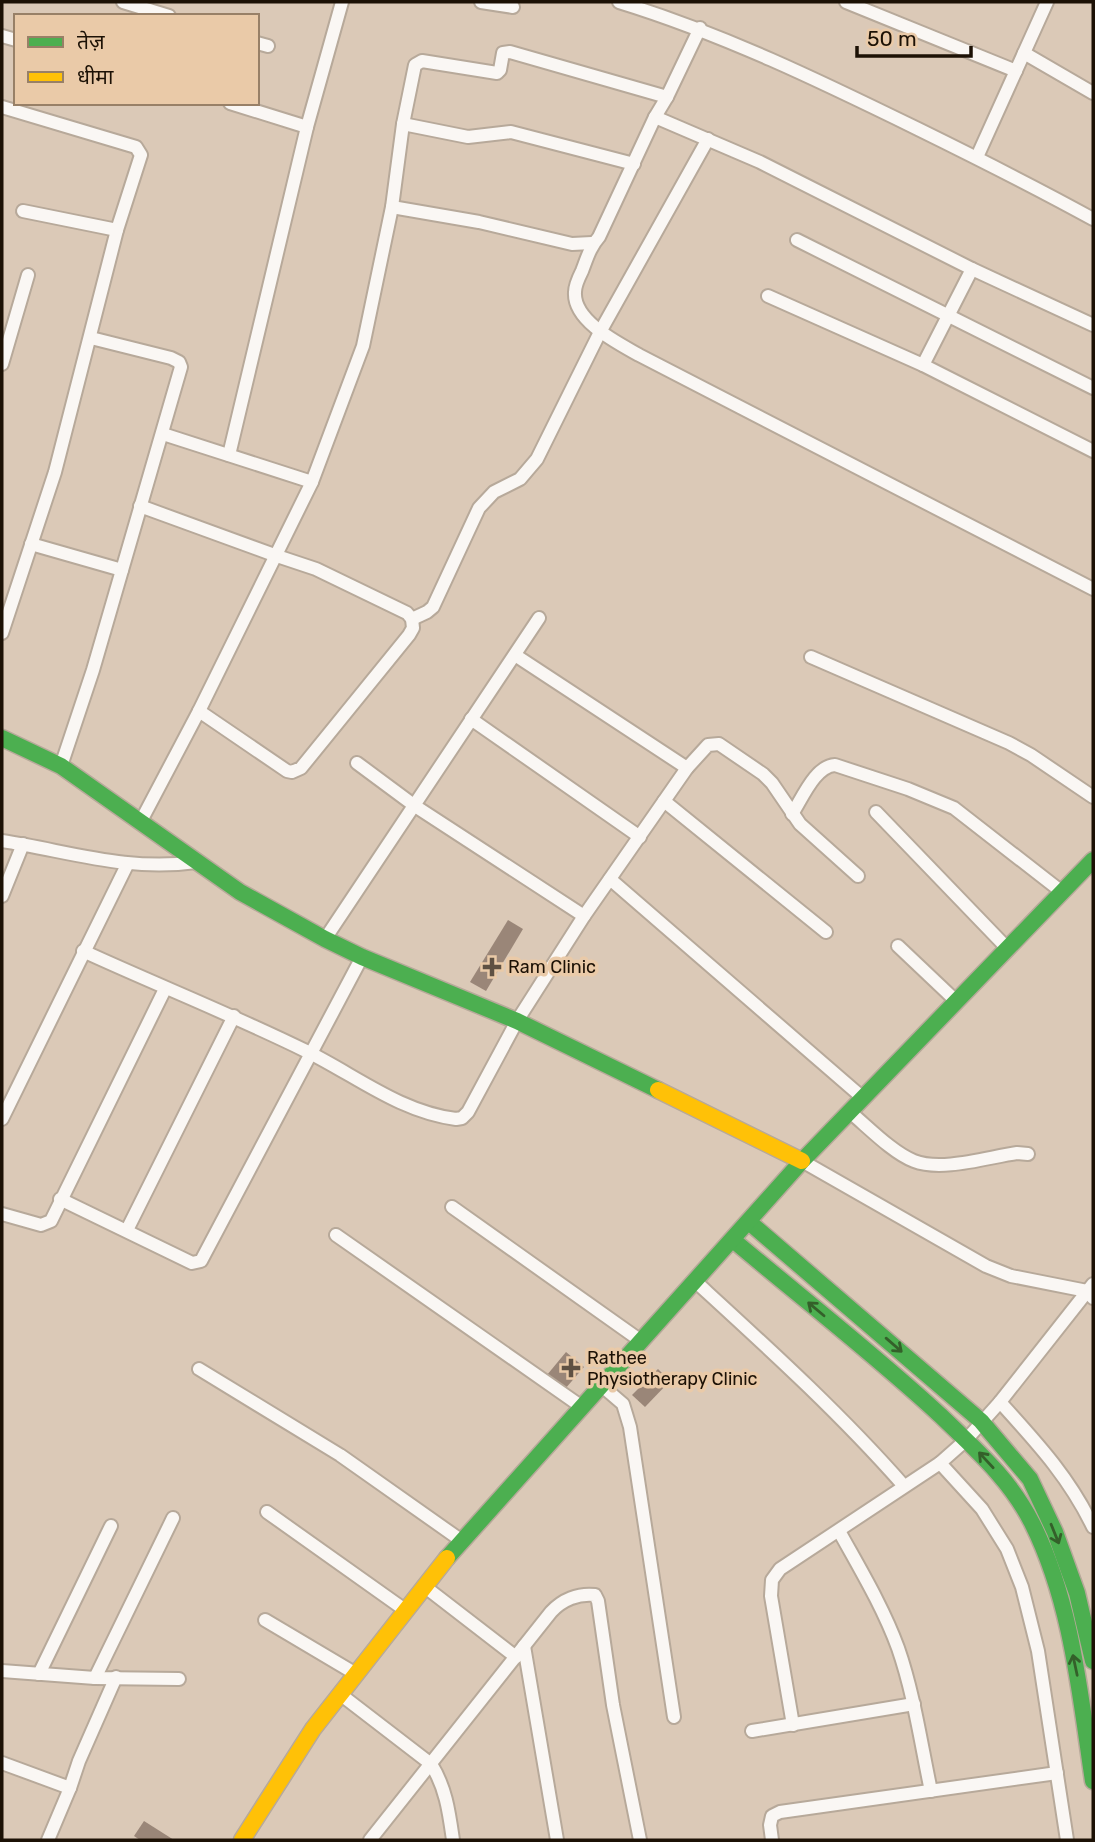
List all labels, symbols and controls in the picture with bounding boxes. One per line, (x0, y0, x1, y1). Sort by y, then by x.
legend (14, 14, 259, 105)
scale bar (857, 14, 971, 58)
text: 50 m (867, 26, 917, 51)
text: तेज़ (77, 29, 105, 54)
text: धीमा (77, 64, 114, 89)
place label: Ram Clinic (508, 956, 596, 978)
marker: Ram Clinic (482, 957, 502, 977)
one-way arrow (807, 1301, 825, 1317)
one-way arrow (885, 1337, 903, 1353)
place label: Rathee Physiotherapy Clinic (587, 1347, 758, 1390)
marker: Rathee Physiotherapy Clinic (561, 1358, 581, 1378)
one-way arrow (977, 1452, 994, 1469)
one-way arrow (1050, 1523, 1063, 1544)
one-way arrow (1067, 1654, 1081, 1677)

